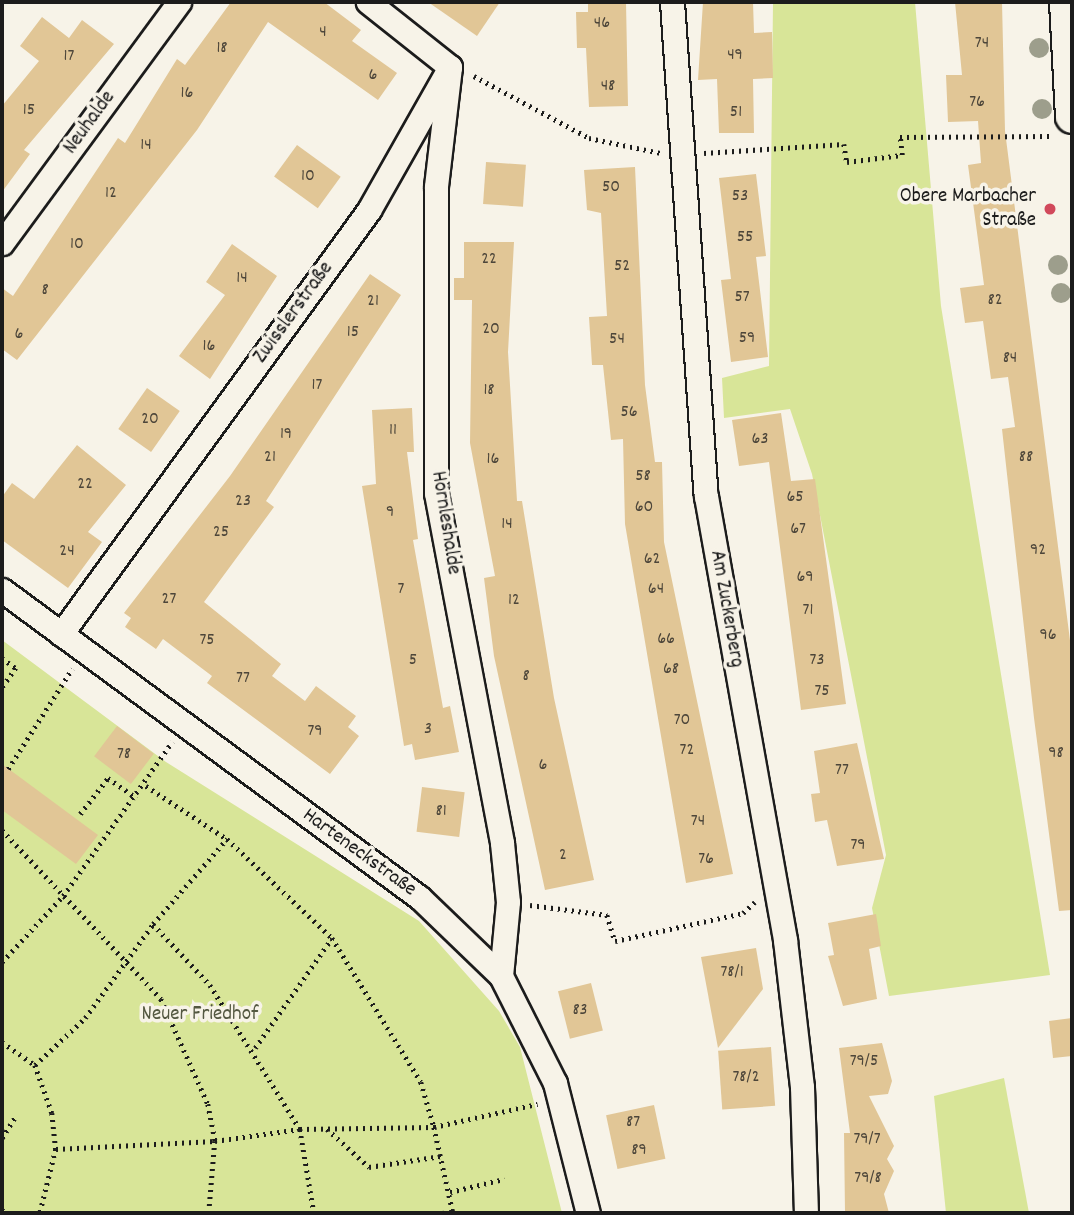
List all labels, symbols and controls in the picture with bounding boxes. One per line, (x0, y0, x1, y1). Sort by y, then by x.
house number: 46 (594, 13, 610, 35)
house number: 4 (319, 22, 327, 44)
house number: 74 (975, 33, 989, 55)
house number: 18 (216, 38, 228, 60)
house number: 49 (727, 45, 743, 67)
house number: 17 (64, 46, 74, 68)
house number: 6 (369, 65, 377, 87)
house number: 48 (601, 76, 615, 98)
house number: 16 (181, 83, 193, 105)
street label: Neuhalde (59, 86, 121, 160)
house number: 76 (969, 92, 985, 114)
house number: 15 (23, 100, 35, 122)
house number: 51 (730, 102, 742, 124)
house number: 14 (140, 135, 152, 157)
house number: 10 (301, 166, 315, 188)
house number: 50 (602, 177, 620, 199)
house number: 12 (105, 183, 117, 205)
place label: Obere Marbacher Straße (900, 184, 1036, 234)
house number: 53 (732, 186, 748, 208)
marker: Obere Marbacher Straße (1042, 201, 1058, 217)
house number: 55 (737, 227, 753, 249)
house number: 10 (70, 234, 84, 256)
house number: 22 (481, 249, 497, 271)
house number: 52 (614, 256, 630, 278)
street label: Zwisslerstraße (249, 257, 339, 369)
house number: 14 (236, 268, 248, 290)
house number: 8 (41, 280, 49, 302)
house number: 57 (734, 287, 750, 309)
house number: 82 (987, 290, 1003, 312)
house number: 21 (367, 291, 379, 313)
house number: 20 (482, 319, 500, 341)
house number: 15 (347, 322, 359, 344)
house number: 6 (15, 324, 23, 346)
house number: 59 (739, 328, 755, 350)
house number: 54 (609, 329, 625, 351)
house number: 16 (203, 336, 215, 358)
house number: 84 (1003, 348, 1017, 370)
house number: 17 (312, 375, 322, 397)
house number: 18 (483, 380, 495, 402)
house number: 56 (620, 402, 638, 424)
house number: 20 (141, 409, 159, 431)
house number: 11 (389, 420, 397, 442)
house number: 19 (280, 424, 292, 446)
house number: 63 (752, 429, 768, 451)
house number: 21 (264, 447, 276, 469)
house number: 88 (1019, 447, 1033, 469)
house number: 16 (487, 449, 499, 471)
house number: 58 (635, 466, 651, 488)
street label: Hörnleshalde (424, 470, 466, 576)
house number: 22 (77, 474, 93, 496)
house number: 65 (786, 487, 804, 509)
house number: 23 (235, 491, 251, 513)
house number: 60 (635, 497, 653, 519)
house number: 9 (386, 502, 394, 524)
house number: 14 (501, 514, 513, 536)
house number: 67 (790, 519, 806, 541)
house number: 25 (213, 522, 229, 544)
house number: 92 (1030, 540, 1046, 562)
house number: 24 (59, 541, 75, 563)
house number: 62 (644, 549, 660, 571)
street label: Am Zuckerberg (703, 549, 749, 669)
house number: 69 (796, 567, 814, 589)
house number: 7 (398, 579, 404, 601)
house number: 64 (648, 579, 664, 601)
house number: 27 (162, 589, 176, 611)
house number: 12 (508, 590, 520, 612)
house number: 71 (803, 600, 813, 622)
house number: 96 (1039, 625, 1057, 647)
house number: 66 (657, 629, 675, 651)
house number: 75 (199, 630, 215, 652)
house number: 5 (409, 650, 417, 672)
house number: 73 (810, 650, 824, 672)
house number: 68 (663, 659, 679, 681)
house number: 8 (522, 666, 530, 688)
house number: 77 (236, 668, 250, 690)
house number: 75 (814, 681, 830, 703)
house number: 70 (674, 710, 690, 732)
house number: 3 (424, 719, 432, 741)
house number: 79 (307, 721, 323, 743)
house number: 72 (680, 740, 694, 762)
house number: 98 (1048, 743, 1064, 765)
house number: 78 (117, 744, 131, 766)
house number: 6 (539, 755, 547, 777)
house number: 77 (835, 760, 849, 782)
house number: 81 (435, 801, 447, 823)
street label: Harteneckstraße (297, 803, 421, 903)
house number: 74 (691, 811, 705, 833)
house number: 79 (850, 835, 866, 857)
house number: 2 (559, 845, 567, 867)
house number: 76 (698, 849, 714, 871)
house number: 78/1 (720, 962, 744, 984)
house number: 83 (572, 1000, 588, 1022)
park label: Neuer Friedhof (142, 1002, 258, 1028)
house number: 79/5 (850, 1051, 878, 1073)
house number: 78/2 (732, 1067, 760, 1089)
house number: 87 (626, 1112, 640, 1134)
house number: 79/7 (853, 1129, 881, 1151)
house number: 89 (631, 1140, 647, 1162)
house number: 79/8 (854, 1168, 882, 1190)

